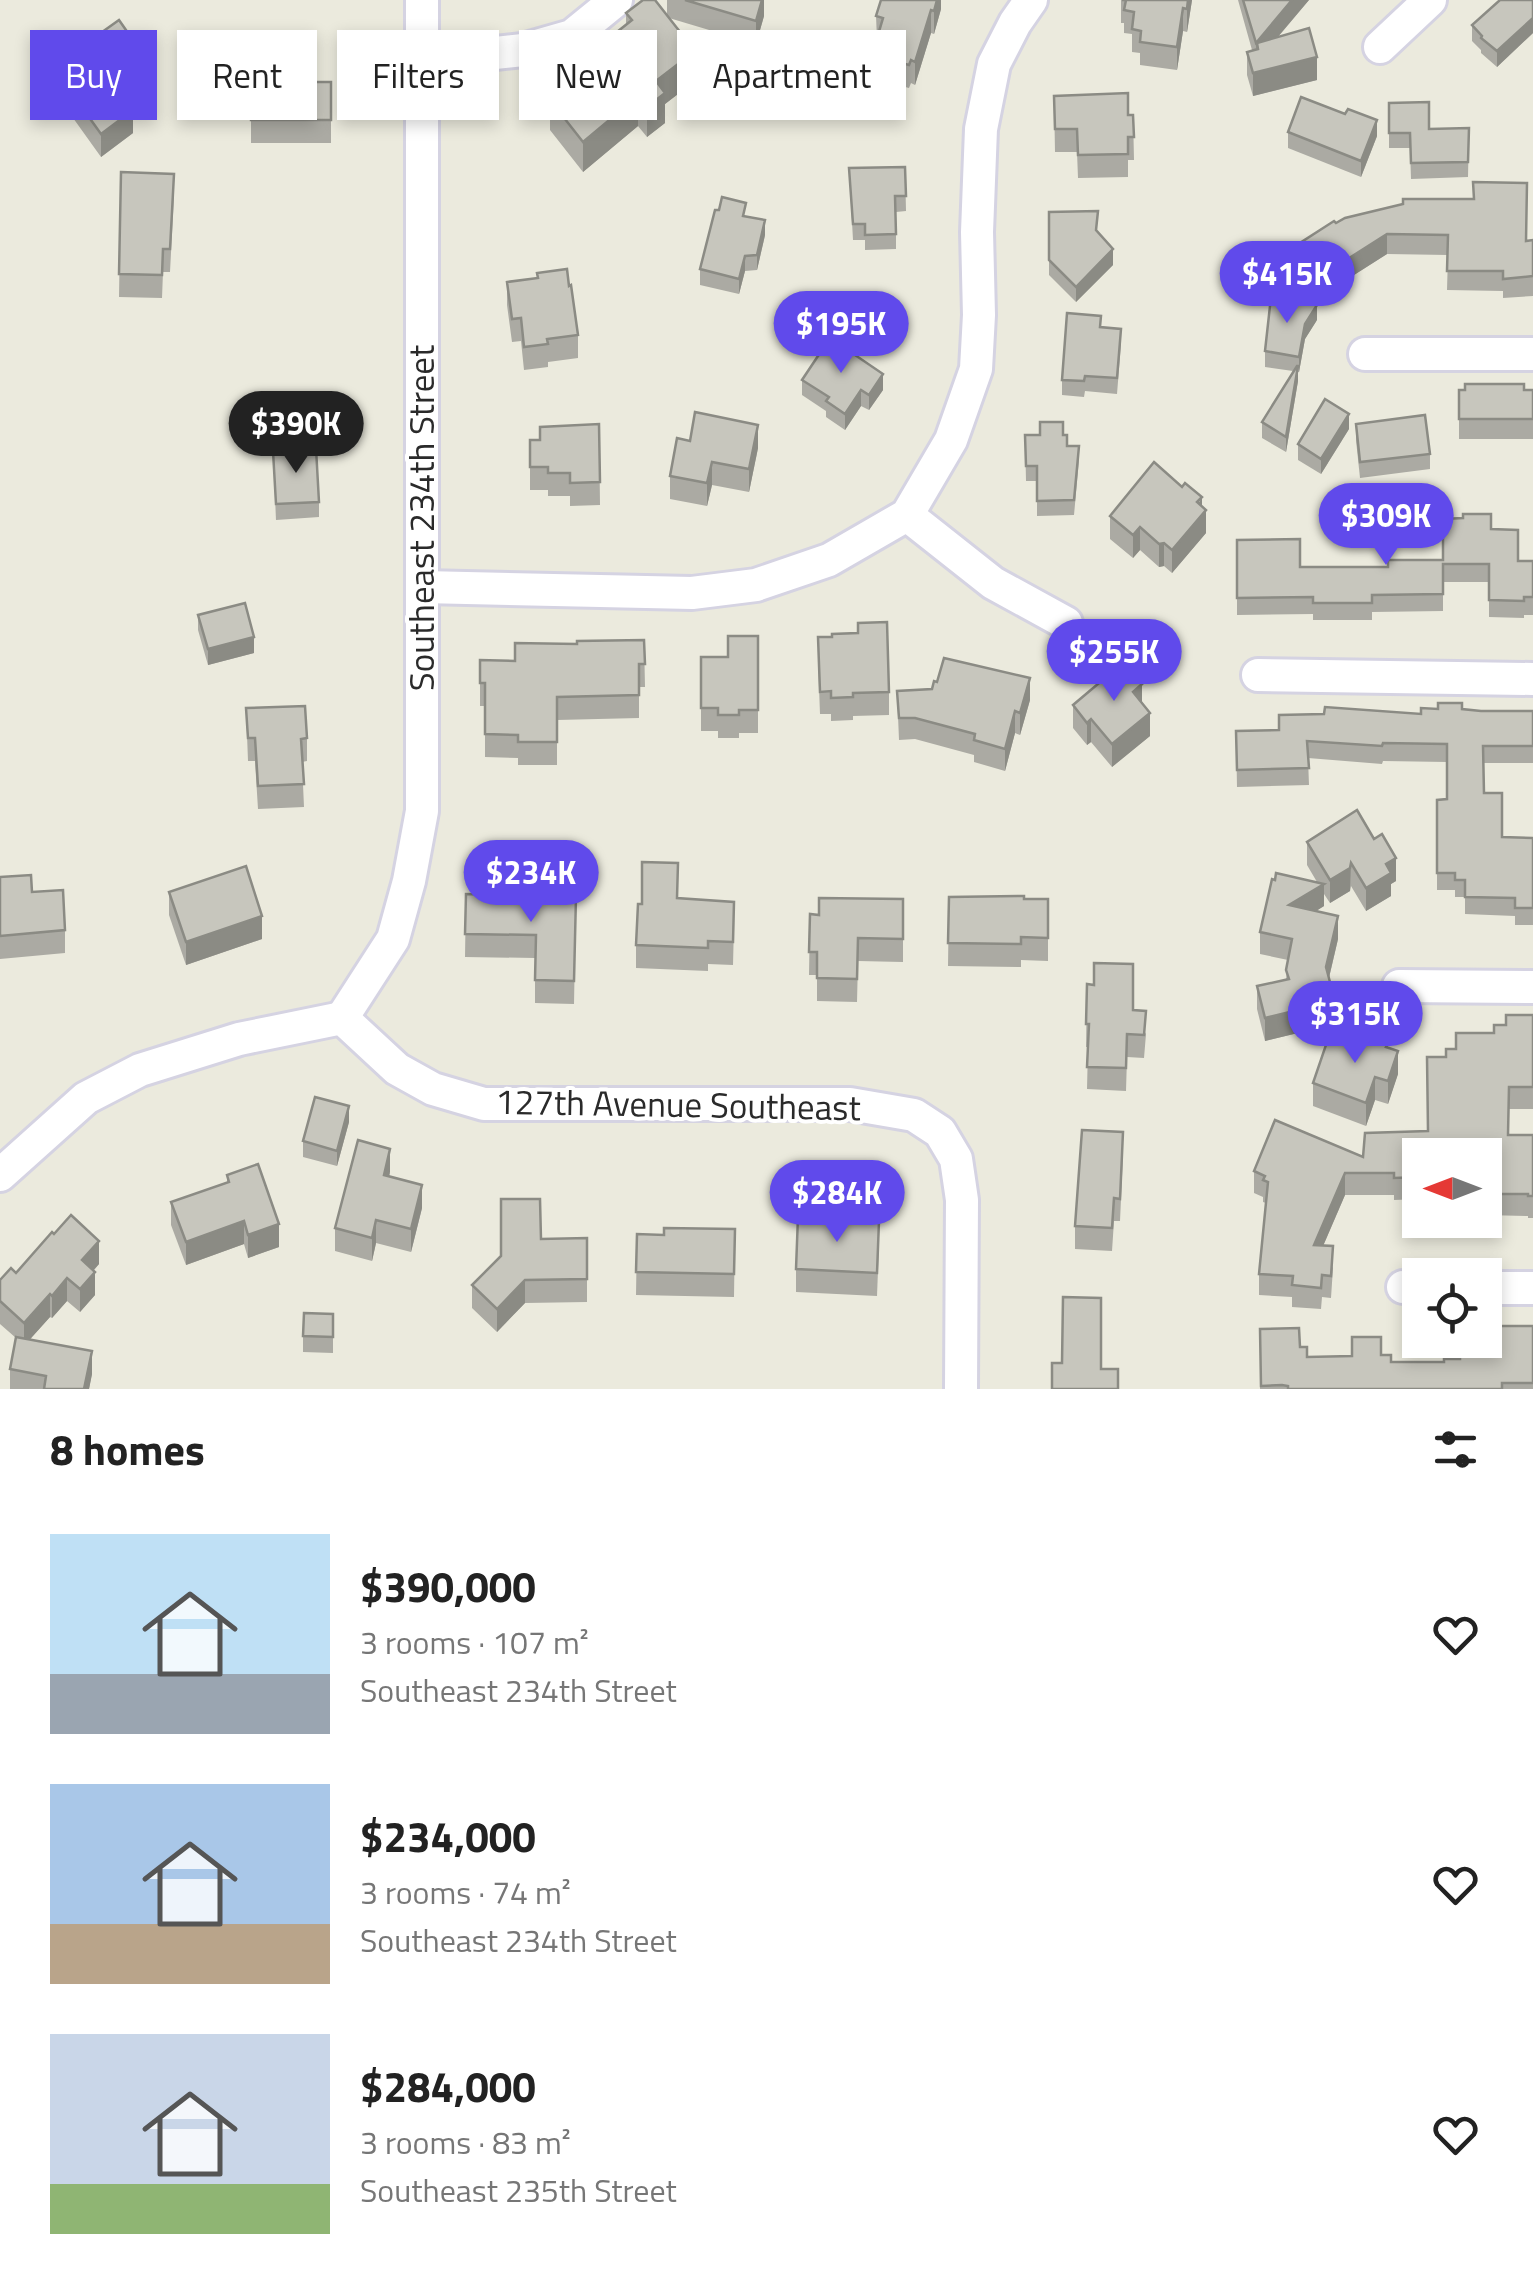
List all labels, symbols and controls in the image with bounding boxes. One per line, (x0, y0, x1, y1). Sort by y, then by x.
chip: Buy (30, 30, 157, 120)
chip: Rent (177, 30, 317, 120)
chip: Filters (337, 30, 499, 120)
chip: New (519, 30, 657, 120)
chip: Apartment (677, 30, 906, 120)
pin: $415K (1217, 241, 1357, 326)
text: $415K (1242, 249, 1332, 297)
pin: $195K (771, 291, 911, 376)
text: $195K (796, 299, 886, 347)
street label: Southeast 234th Street (394, 345, 448, 691)
pin: $390K (226, 391, 366, 476)
text: $390K (251, 399, 341, 447)
pin: $309K (1316, 483, 1456, 568)
text: $309K (1341, 491, 1431, 539)
pin: $255K (1044, 619, 1184, 704)
text: $255K (1069, 627, 1159, 675)
pin: $234K (461, 840, 601, 925)
text: $234K (486, 848, 576, 896)
pin: $315K (1285, 981, 1425, 1066)
text: $315K (1310, 989, 1400, 1037)
street label: 127th Avenue Southeast (495, 1074, 861, 1134)
north arrow (1402, 1138, 1502, 1238)
map controls (1402, 1138, 1502, 1358)
pin: $284K (767, 1160, 907, 1245)
text: $284K (792, 1168, 882, 1216)
button: locate (1402, 1258, 1502, 1358)
text: 8 homes (50, 1417, 205, 1481)
icon: filters (1428, 1422, 1483, 1477)
text: $390,000 (360, 1554, 536, 1618)
icon: home (130, 1574, 250, 1694)
icon: heart (1428, 1607, 1483, 1662)
text: 3 rooms · 107 m² (360, 1618, 589, 1666)
text: Southeast 234th Street (360, 1666, 677, 1714)
text: $234,000 (360, 1804, 536, 1868)
icon: home (130, 1824, 250, 1944)
icon: heart (1428, 1857, 1483, 1912)
text: 3 rooms · 74 m² (360, 1868, 571, 1916)
text: Southeast 234th Street (360, 1916, 677, 1964)
text: $284,000 (360, 2054, 536, 2118)
icon: home (130, 2074, 250, 2194)
icon: heart (1428, 2107, 1483, 2162)
text: 3 rooms · 83 m² (360, 2118, 571, 2166)
text: Southeast 235th Street (360, 2166, 677, 2214)

